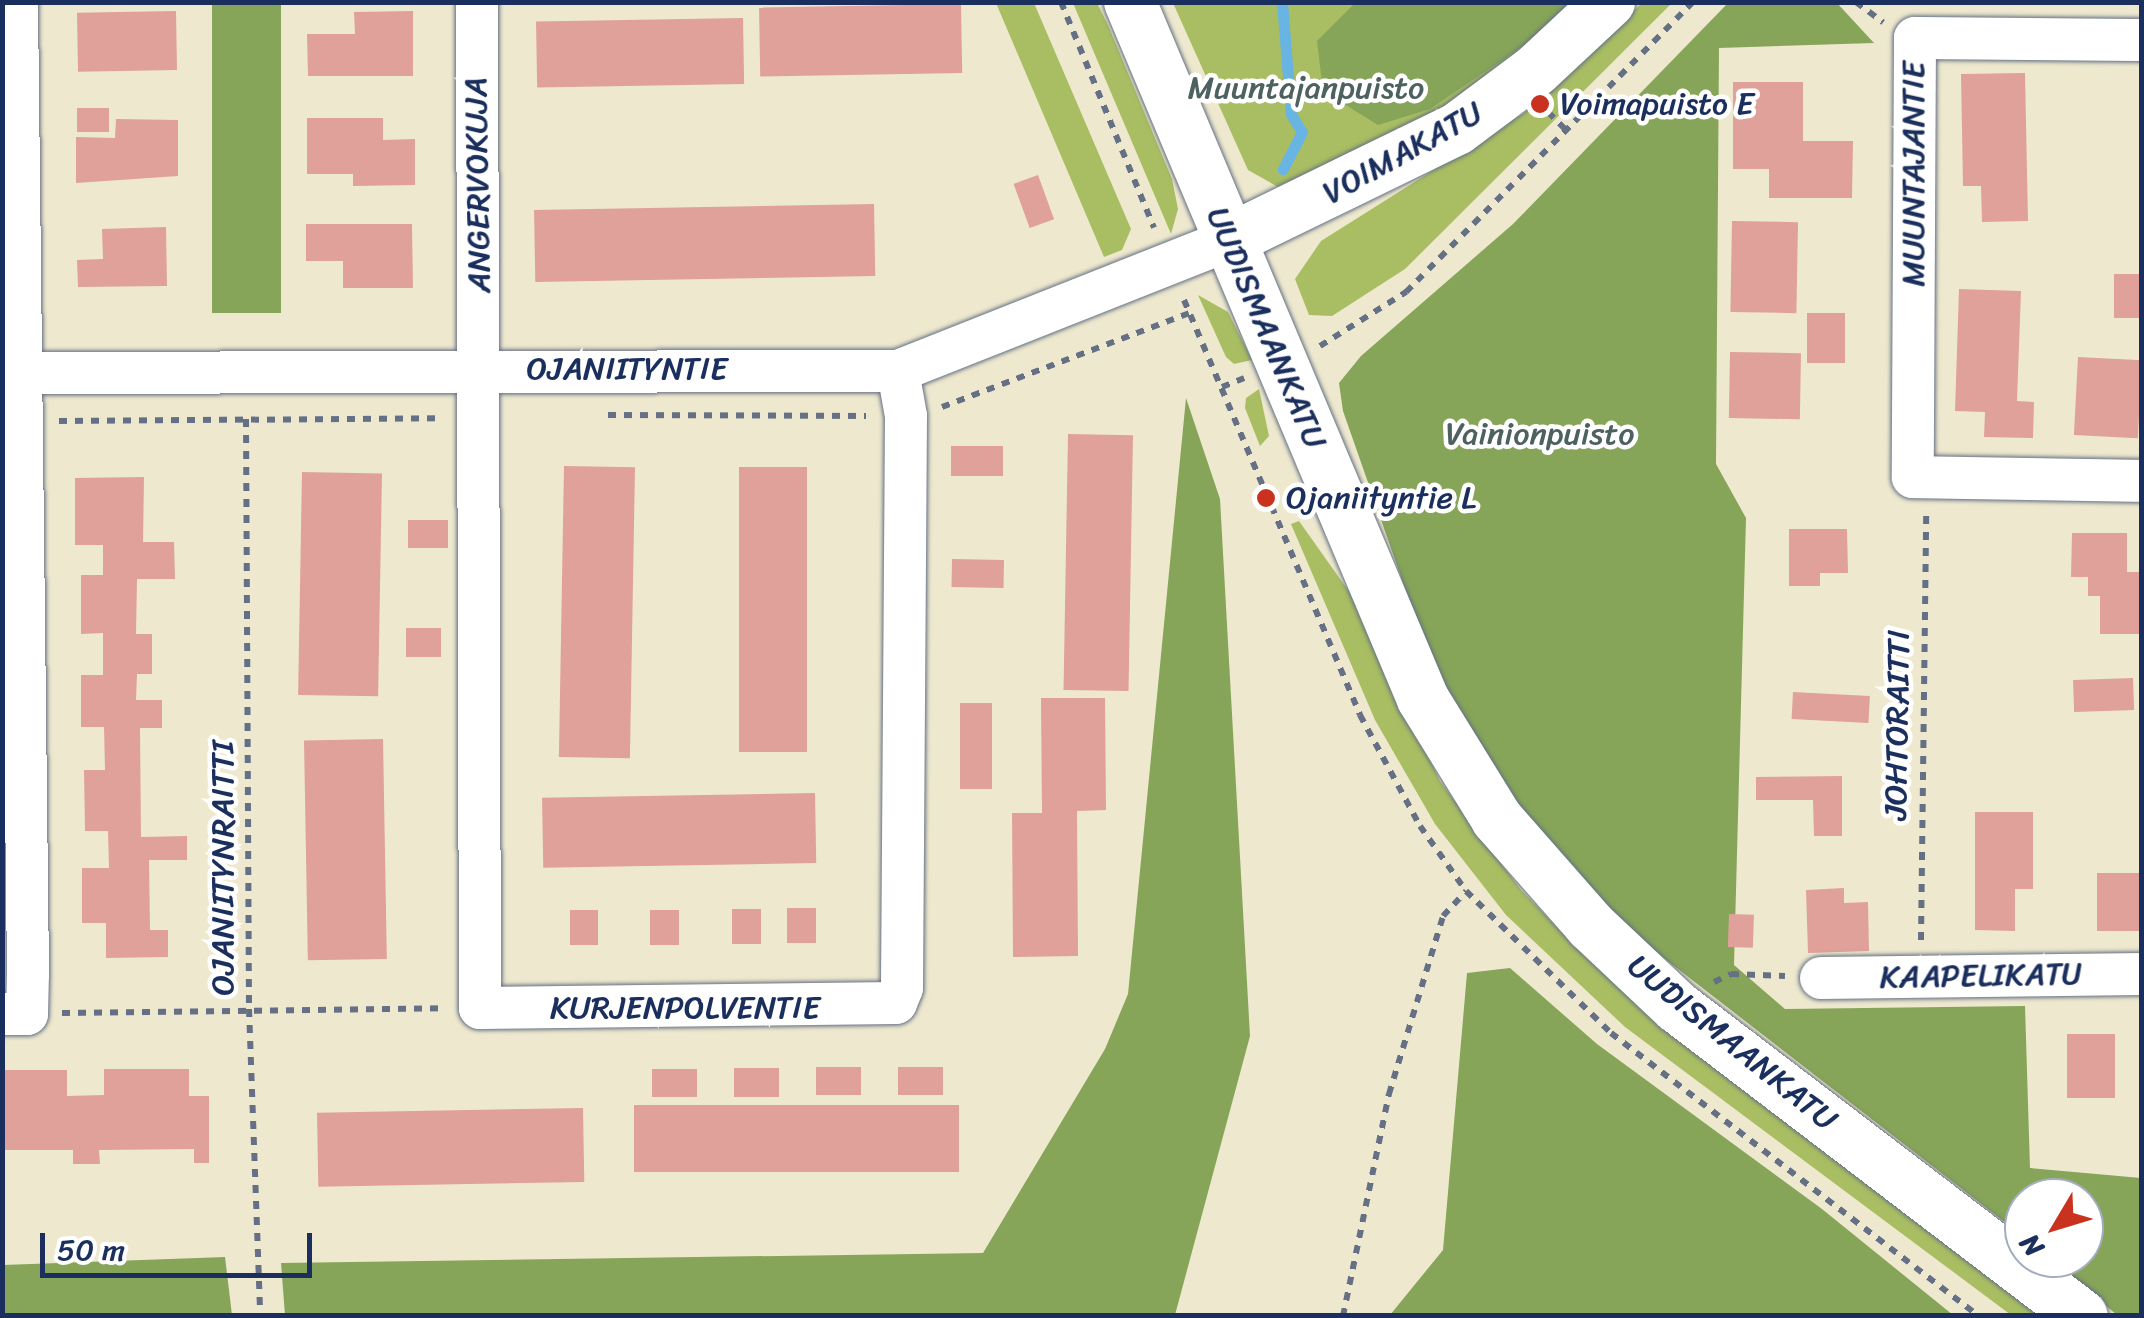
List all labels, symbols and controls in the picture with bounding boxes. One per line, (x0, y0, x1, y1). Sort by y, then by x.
street label: MUUNTAJANTIE (1895, 61, 1933, 287)
park label: Muuntajanpuisto (1188, 69, 1424, 107)
street label: ANGERVOKUJA (457, 77, 499, 293)
place label: Voimapuisto E (1560, 85, 1754, 123)
street label: VOIMAKATU (1316, 93, 1490, 213)
marker: Voimapuisto E (1529, 93, 1551, 115)
street label: UUDISMAANKATU (1198, 202, 1334, 454)
street label: OJANIITYNTIE (526, 350, 728, 388)
park label: Vainionpuisto (1445, 415, 1635, 453)
place label: Ojaniityntie L (1286, 479, 1476, 517)
marker: Ojaniityntie L (1255, 487, 1277, 509)
street label: JOHTORAITTI (1877, 629, 1919, 821)
street label: OJANIITYNRAITTI (204, 741, 242, 995)
street label: UUDISMAANKATU (1620, 947, 1844, 1139)
street label: KAAPELIKATU (1879, 955, 2083, 997)
street label: KURJENPOLVENTIE (550, 989, 820, 1027)
north arrow (2004, 1178, 2104, 1278)
scale bar (45, 1213, 318, 1275)
text: 50 m (57, 1223, 125, 1277)
text: N (2006, 1223, 2057, 1268)

